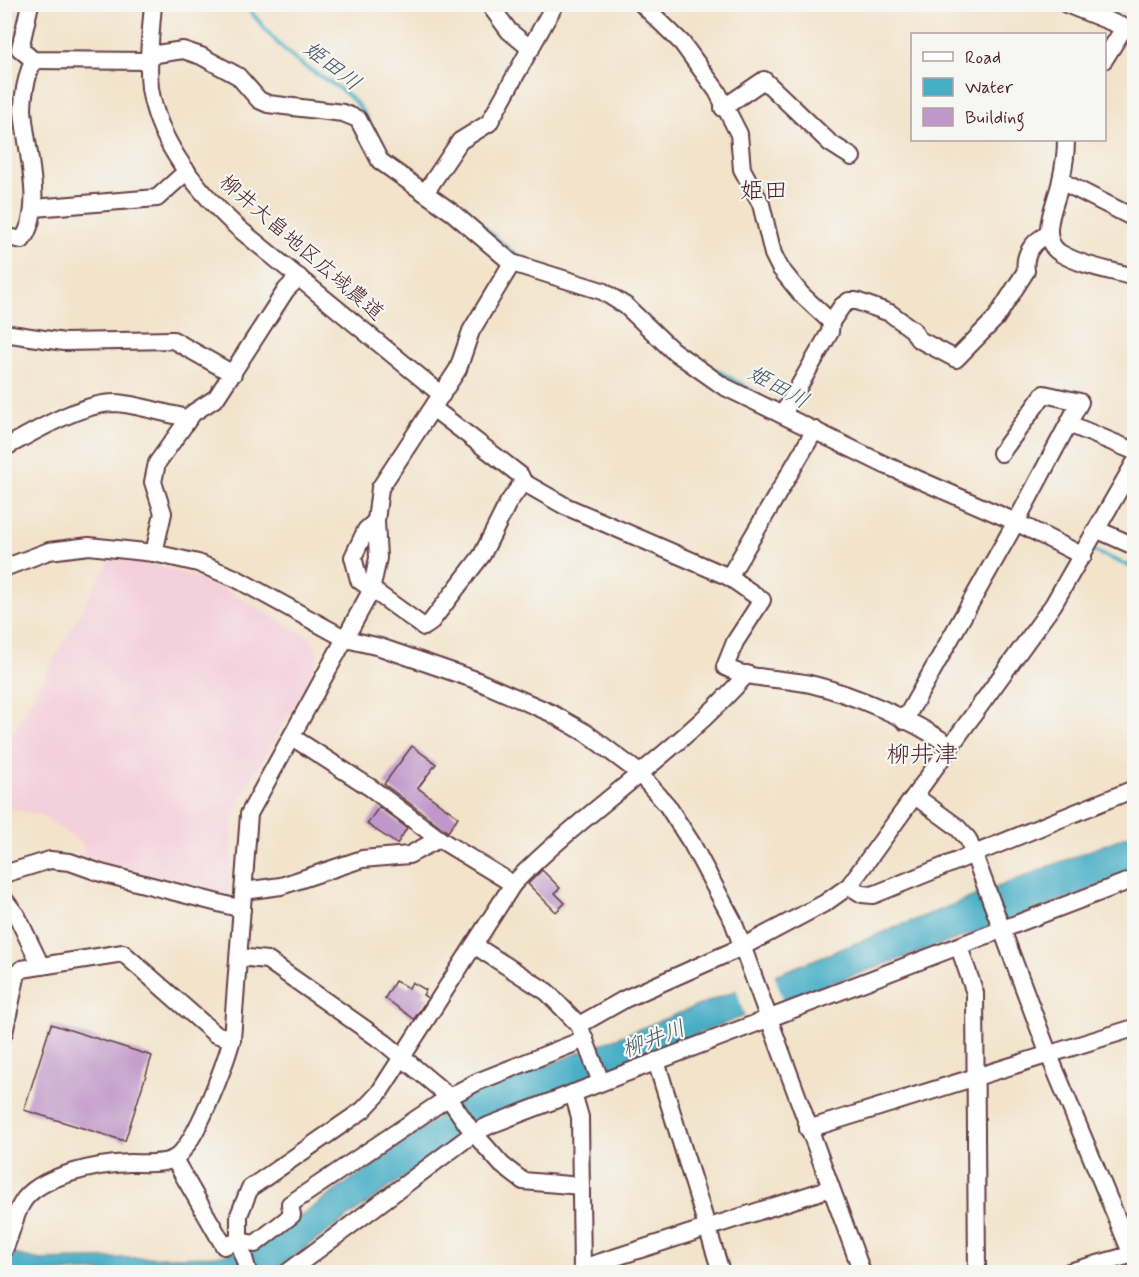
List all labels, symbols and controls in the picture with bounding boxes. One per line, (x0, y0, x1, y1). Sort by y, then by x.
legend (911, 33, 1106, 141)
water label: 姫田川 (297, 35, 366, 98)
text: Road (965, 46, 1001, 70)
text: Water (965, 76, 1014, 100)
text: Building (965, 106, 1025, 132)
street label: 柳井大畠地区広域農道 (213, 168, 390, 327)
district label: 姫田 (740, 176, 788, 207)
water label: 姫田川 (742, 360, 814, 416)
district label: 柳井津 (886, 740, 958, 771)
water label: 柳井川 (618, 1015, 690, 1065)

